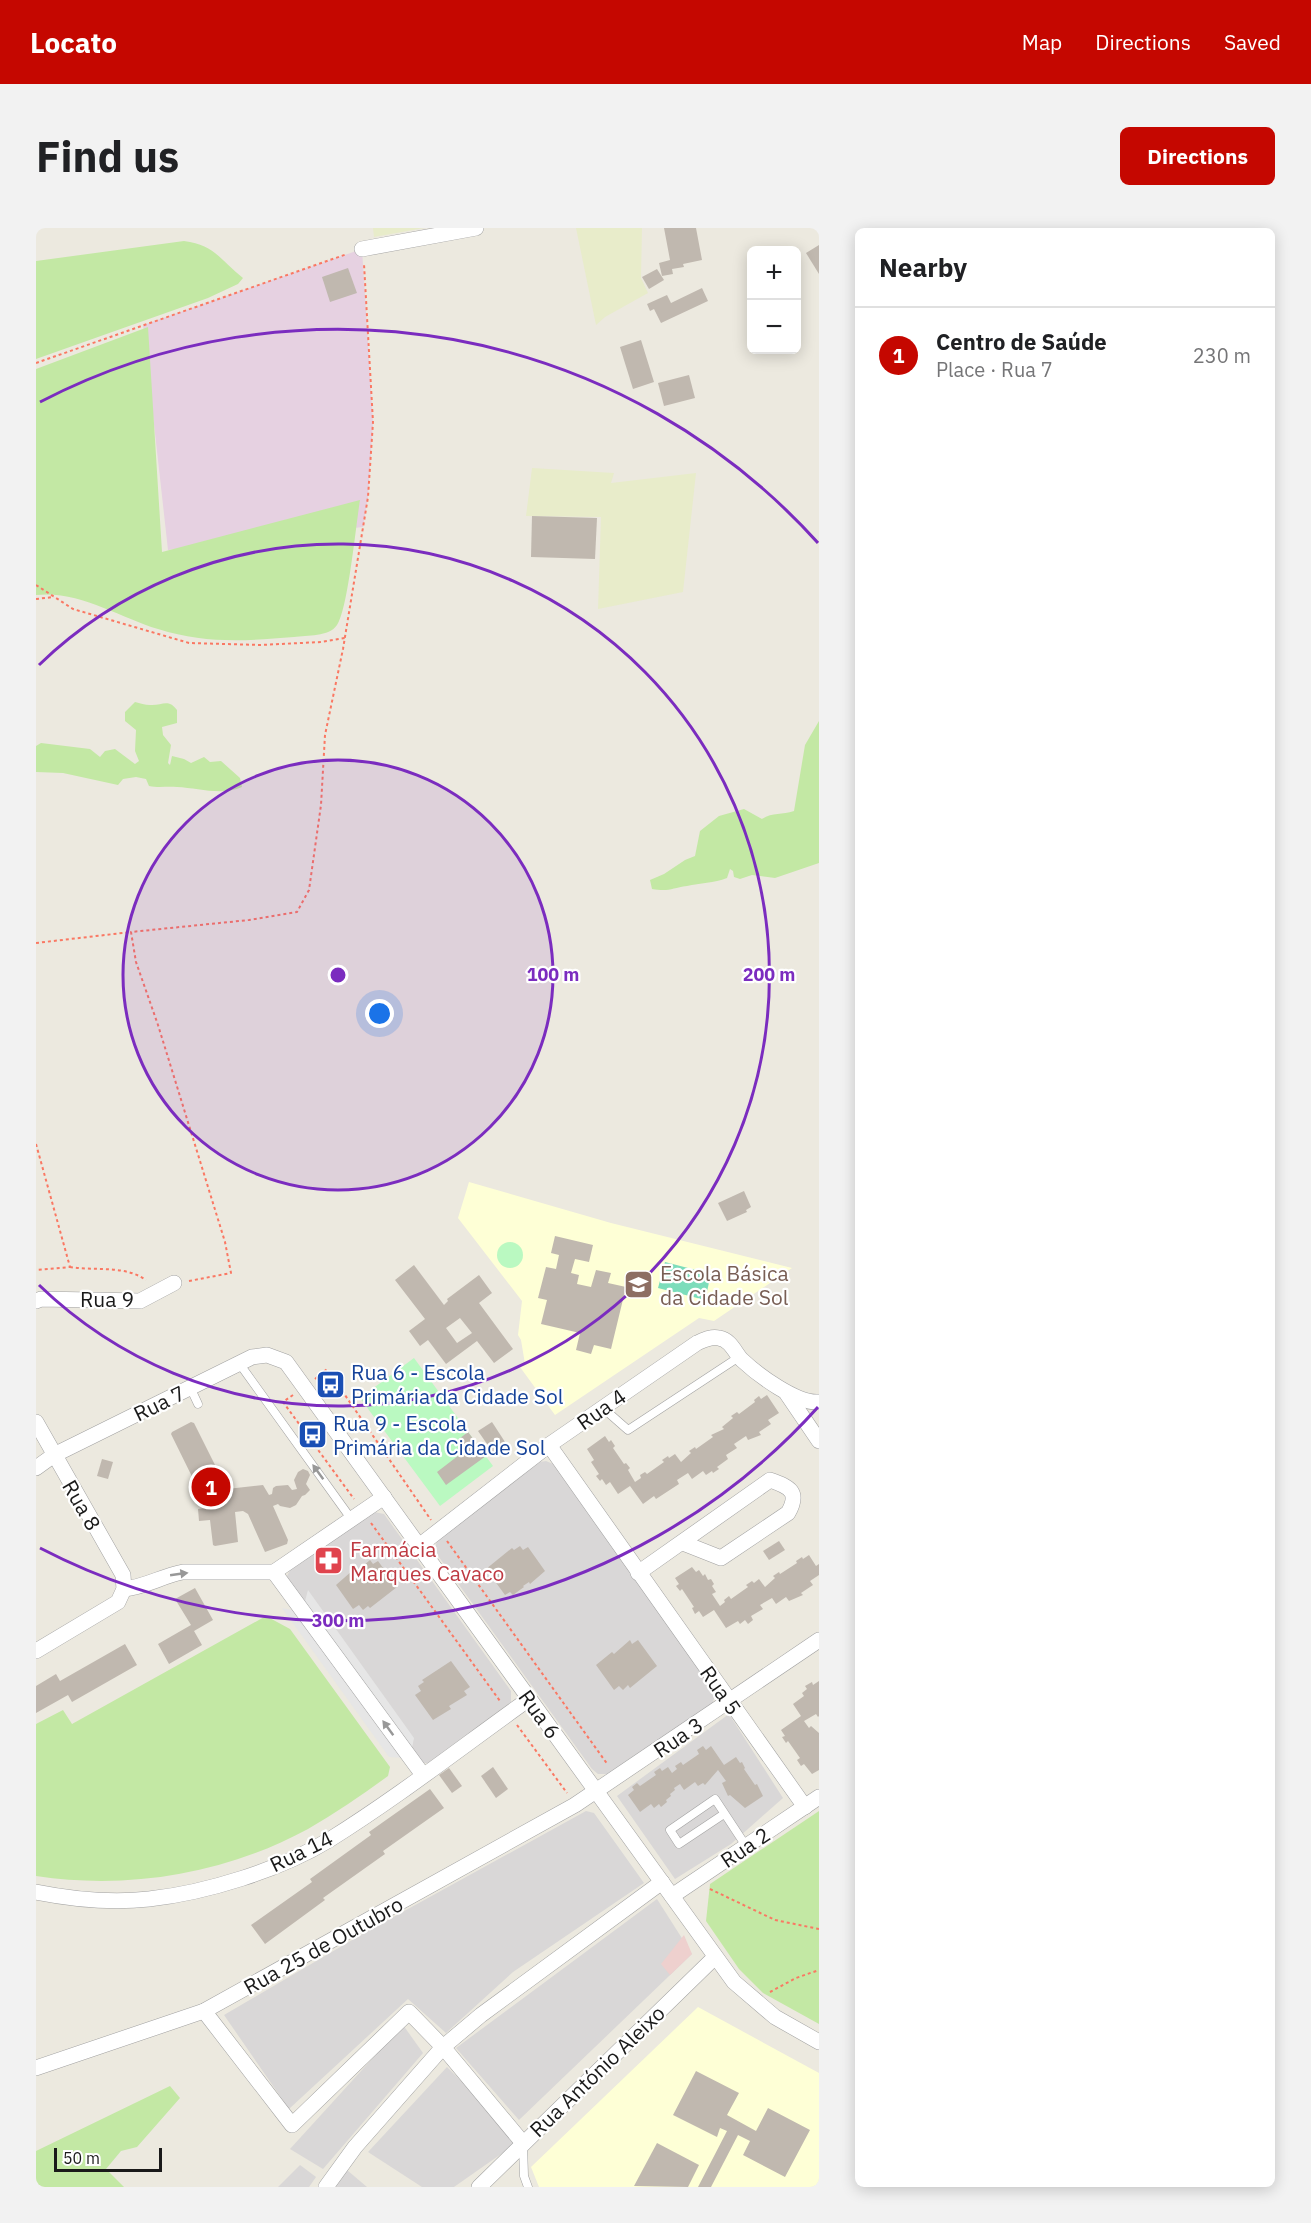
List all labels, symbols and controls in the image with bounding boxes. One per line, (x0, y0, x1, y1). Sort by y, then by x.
text: Locato (30, 24, 117, 61)
text: Map (1022, 28, 1062, 56)
text: Directions (1095, 28, 1191, 56)
text: Saved (1224, 28, 1281, 56)
button: Directions (1120, 127, 1275, 185)
text: Find us (36, 129, 179, 184)
map controls (747, 246, 801, 354)
button: + (747, 246, 801, 300)
text: Nearby (879, 250, 967, 284)
button: − (747, 300, 801, 354)
text: Centro de Saúde (936, 327, 1107, 356)
text: 1 (893, 342, 905, 369)
text: 230 m (1193, 342, 1251, 369)
text: Place · Rua 7 (936, 356, 1053, 383)
text: 100 m (527, 963, 579, 986)
text: 200 m (743, 963, 795, 986)
centre of rings (328, 965, 348, 985)
your location (365, 999, 394, 1028)
place label: Escola Básica da Cidade Sol (660, 1259, 789, 1311)
school or university icon: Escola Básica da Cidade Sol (623, 1269, 655, 1301)
street label: Rua 9 (80, 1285, 134, 1313)
place label: Rua 6 - Escola Primária da Cidade Sol (351, 1358, 564, 1410)
bus stop icon: Rua 6 - Escola Primária da Cidade Sol (314, 1368, 346, 1400)
street label: Rua 7 (129, 1379, 189, 1427)
street label: Rua 4 (571, 1382, 631, 1436)
place label: Rua 9 - Escola Primária da Cidade Sol (333, 1409, 546, 1461)
bus stop icon: Rua 9 - Escola Primária da Cidade Sol (296, 1419, 328, 1451)
pin: 1 (192, 1464, 231, 1510)
one-way arrow (312, 1465, 324, 1481)
street label: Rua 8 (56, 1475, 108, 1535)
place label: Farmácia Marques Cavaco (350, 1535, 504, 1587)
pharmacy icon: Farmácia Marques Cavaco (313, 1545, 345, 1577)
one-way arrow (170, 1569, 189, 1578)
text: 300 m (312, 1609, 364, 1632)
street label: Rua 5 (694, 1660, 748, 1720)
street label: Rua 6 (513, 1684, 567, 1744)
street label: Rua 3 (648, 1710, 708, 1764)
one-way arrow (382, 1720, 394, 1736)
street label: Rua 2 (715, 1820, 775, 1874)
street label: Rua 14 (265, 1824, 337, 1878)
street label: Rua 25 de Outubro (238, 1890, 408, 2000)
street label: Rua António Aleixo (523, 1999, 671, 2143)
scale bar (54, 2145, 162, 2172)
text: 50 m (63, 2148, 100, 2168)

